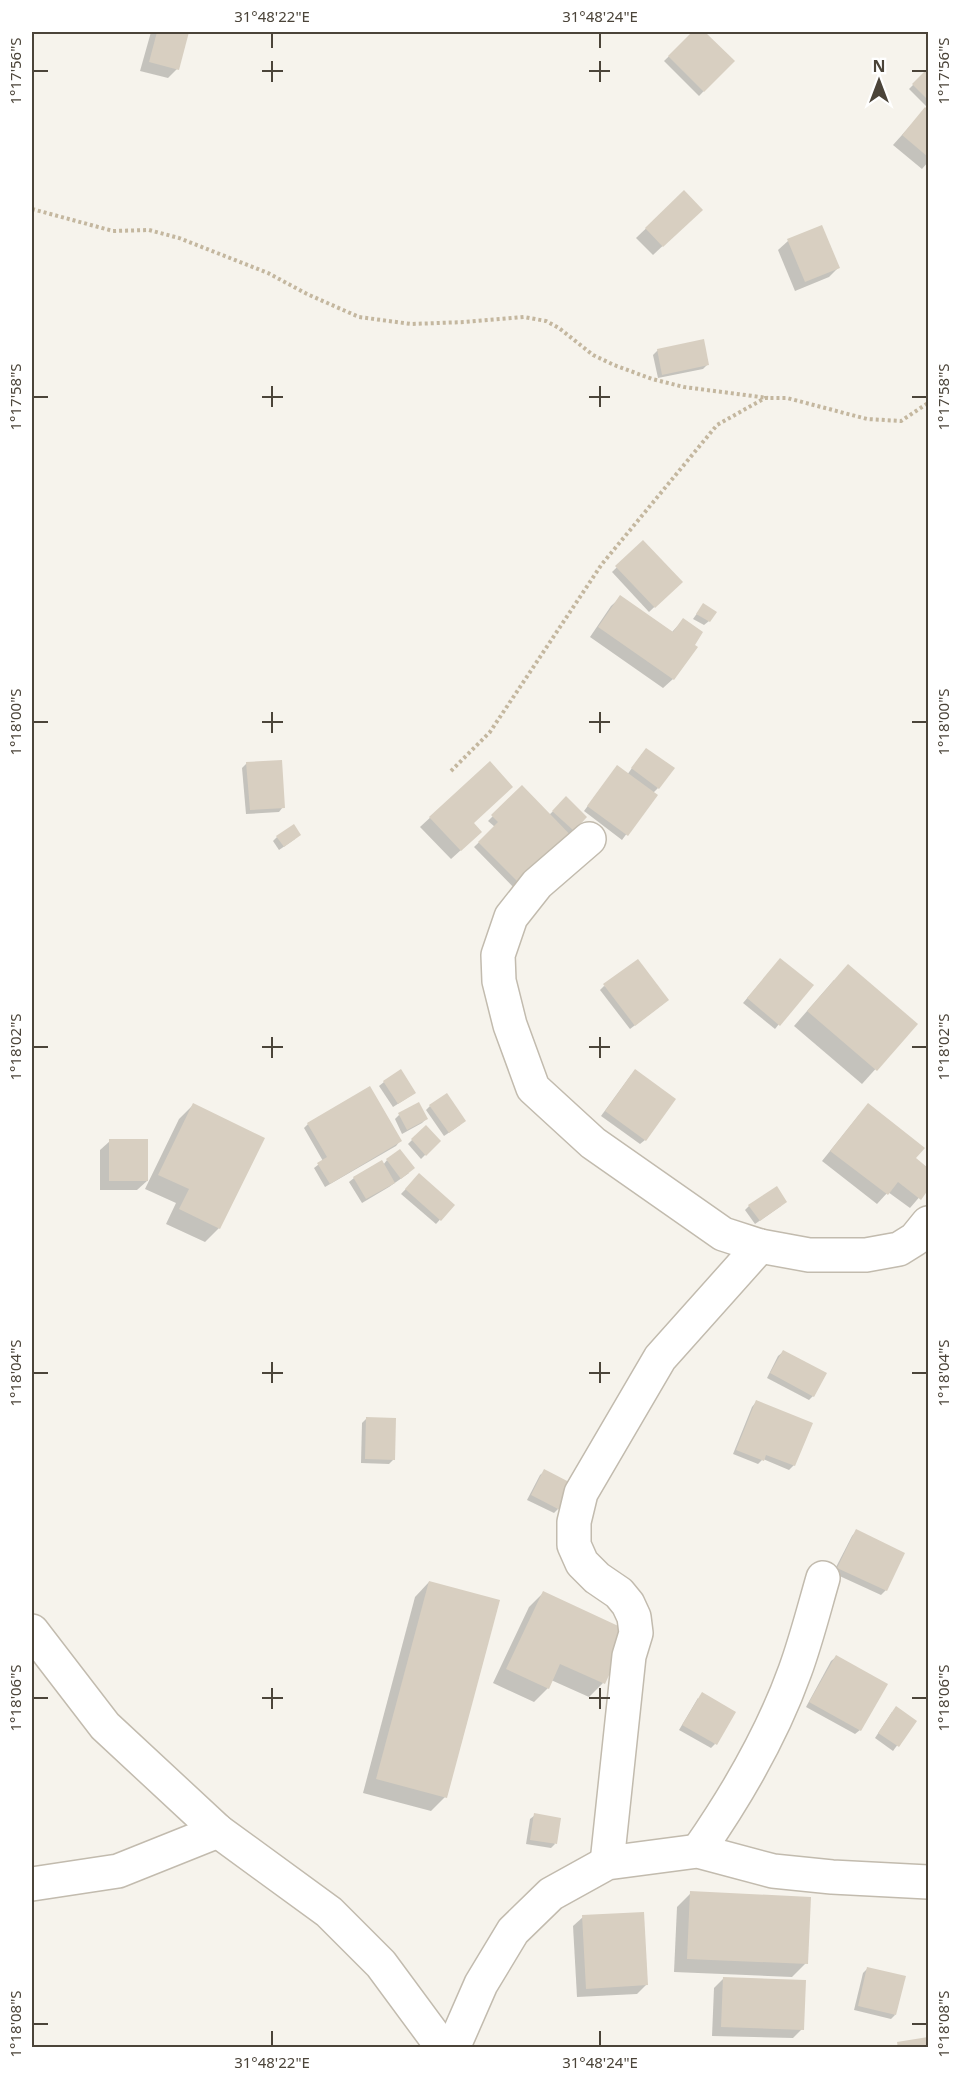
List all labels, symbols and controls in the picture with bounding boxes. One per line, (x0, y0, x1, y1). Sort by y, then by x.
text: 31°48'22"E (234, 6, 310, 26)
text: 31°48'24"E (562, 6, 638, 26)
text: 1°17'56"S (5, 37, 25, 105)
text: 1°17'56"S (933, 37, 953, 105)
north arrow (849, 51, 909, 111)
text: N (872, 55, 886, 77)
text: 1°17'58"S (5, 363, 25, 431)
text: 1°17'58"S (933, 363, 953, 431)
text: 1°18'00"S (5, 688, 25, 756)
text: 1°18'00"S (933, 688, 953, 756)
text: 1°18'02"S (5, 1013, 25, 1081)
text: 1°18'02"S (933, 1013, 953, 1081)
text: 1°18'04"S (5, 1339, 25, 1407)
text: 1°18'04"S (933, 1339, 953, 1407)
text: 1°18'06"S (5, 1664, 25, 1732)
text: 1°18'06"S (933, 1664, 953, 1732)
text: 1°18'08"S (5, 1990, 25, 2058)
text: 1°18'08"S (933, 1990, 953, 2058)
text: 31°48'22"E (234, 2052, 310, 2072)
text: 31°48'24"E (562, 2052, 638, 2072)

